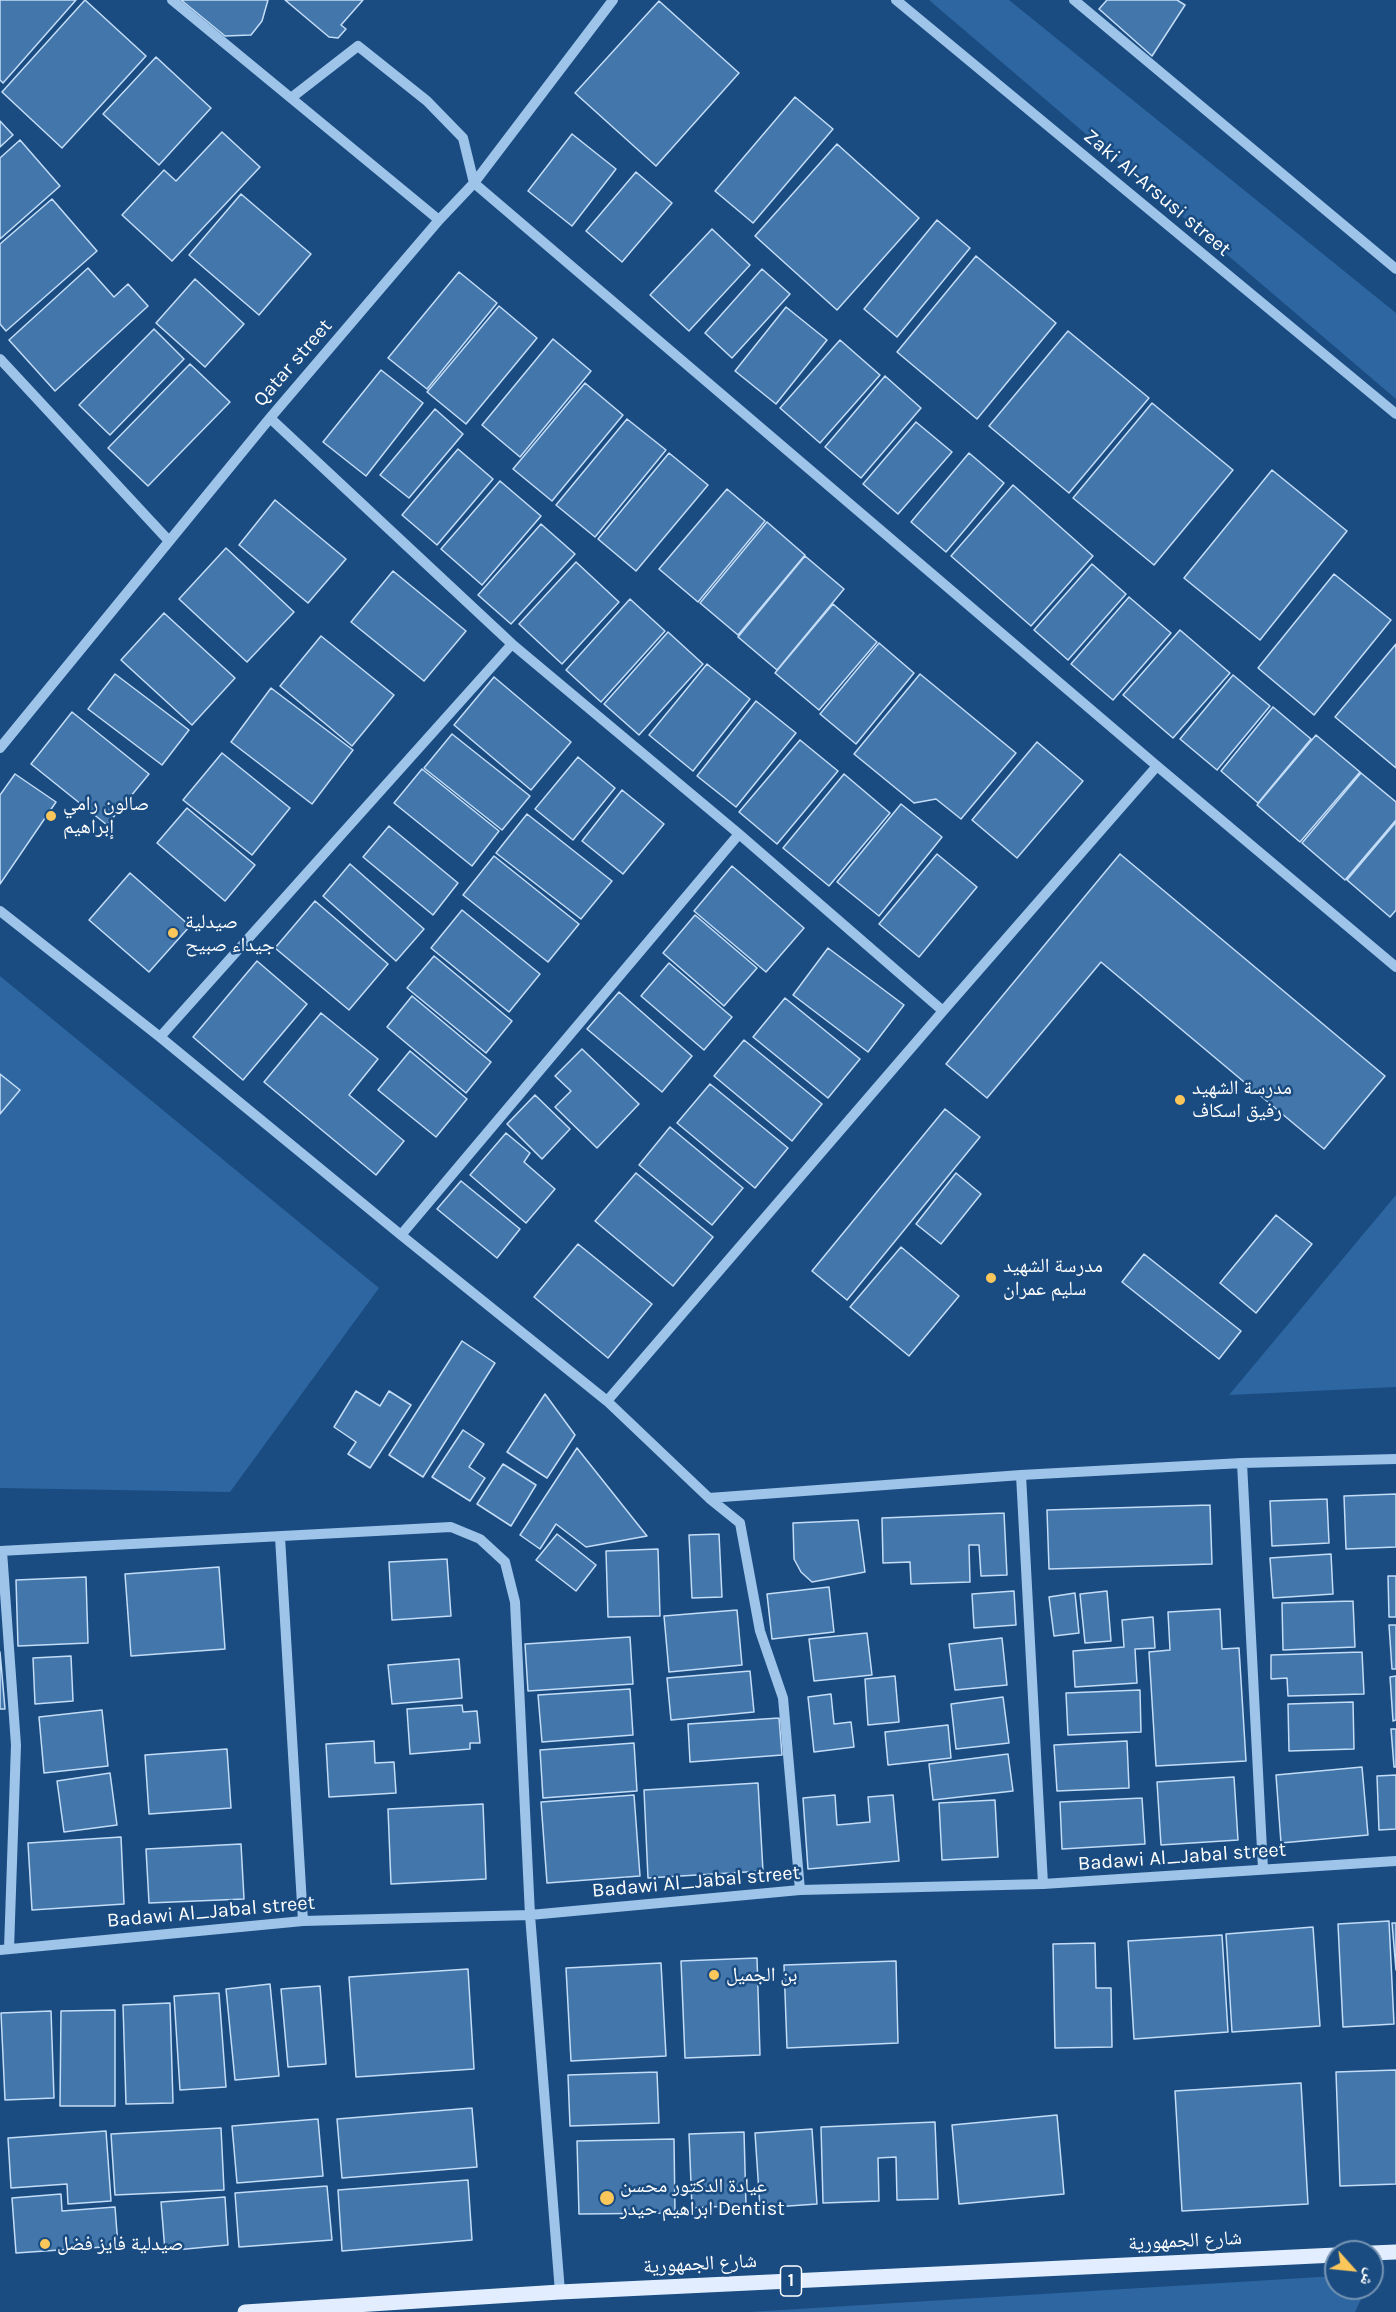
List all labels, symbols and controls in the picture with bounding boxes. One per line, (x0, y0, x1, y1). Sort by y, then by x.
street label: Zaki Al-Arsusi street (1079, 124, 1235, 262)
street label: Qatar street (249, 314, 337, 412)
place label: صالون رامي إبراهيم (63, 792, 149, 839)
marker: صالون رامي إبراهيم (44, 809, 58, 823)
place label: صيدلية جيداء صبيح (185, 910, 275, 957)
marker: صيدلية جيداء صبيح (166, 926, 180, 940)
place label: مدرسة الشهيد رفيق اسكاف (1192, 1076, 1292, 1123)
marker: مدرسة الشهيد رفيق اسكاف (1173, 1093, 1187, 1107)
place label: مدرسة الشهيد سليم عمران (1003, 1254, 1103, 1301)
marker: مدرسة الشهيد سليم عمران (984, 1271, 998, 1285)
street label: Badawi Al_Jabal street (1077, 1838, 1287, 1876)
street label: Badawi Al_Jabal street (591, 1861, 801, 1903)
street label: Badawi Al_Jabal street (106, 1891, 316, 1933)
place label: بن الجميل (726, 1963, 798, 1987)
marker: بن الجميل (707, 1968, 721, 1982)
place label: عيادة الدكتور محسن ابراهيم حيدر Dentist (620, 2174, 785, 2221)
marker: عيادة الدكتور محسن ابراهيم حيدر Dentist (598, 2189, 616, 2207)
street label: شارع الجمهورية (1127, 2226, 1243, 2256)
place label: صيدلية فايز فضل (57, 2232, 184, 2256)
marker: صيدلية فايز فضل (38, 2237, 52, 2251)
north arrow (1324, 2240, 1384, 2300)
street label: شارع الجمهورية (642, 2249, 758, 2279)
road number: 1 (780, 2266, 802, 2296)
text: ش (1356, 2266, 1381, 2289)

